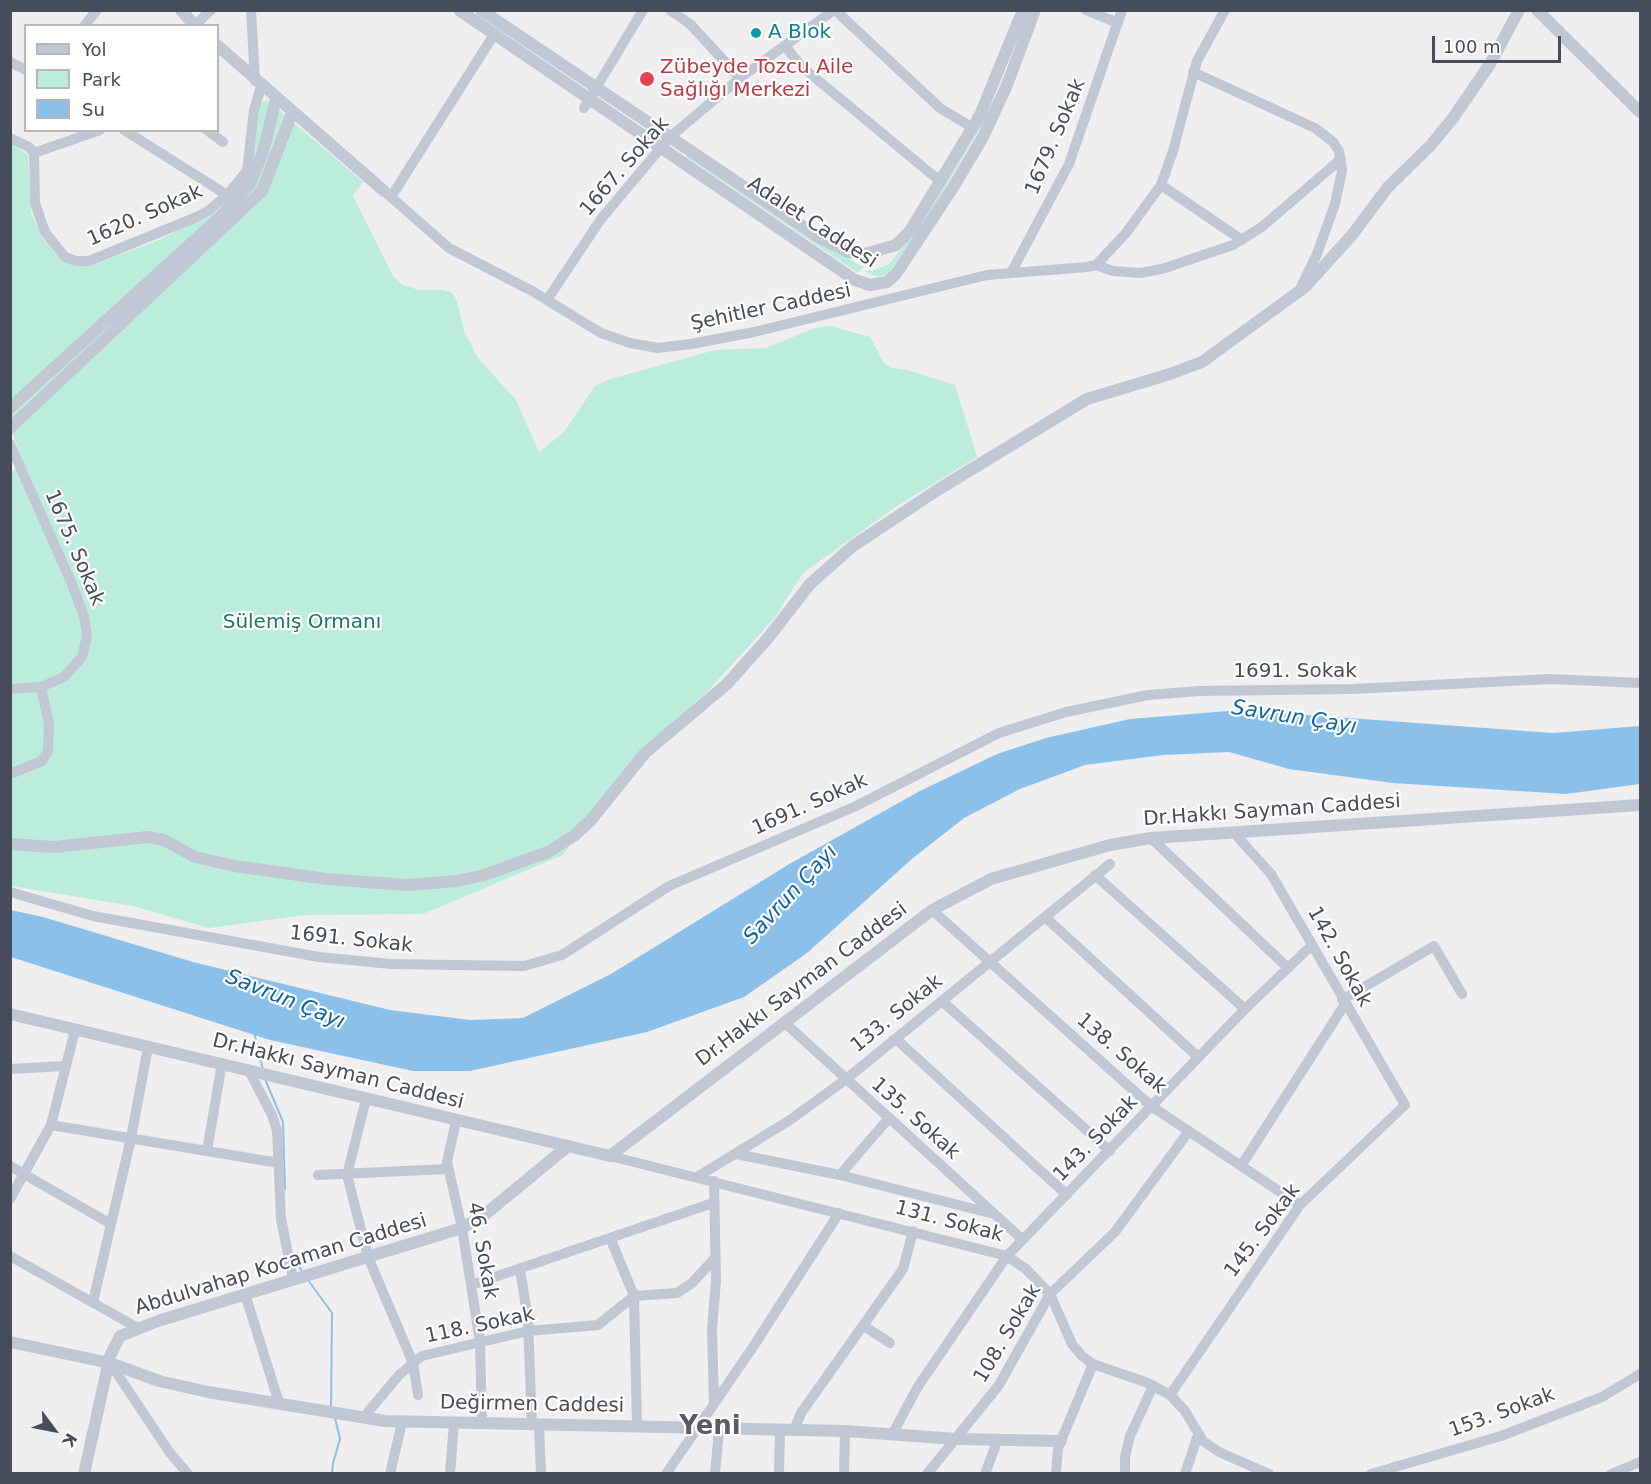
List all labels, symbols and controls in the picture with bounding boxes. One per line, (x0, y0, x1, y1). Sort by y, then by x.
place label: A Blok (768, 21, 831, 45)
legend (24, 24, 219, 132)
scale bar (1435, 24, 1564, 62)
marker: A Blok (749, 26, 763, 40)
text: 100 m (1443, 36, 1501, 57)
text: Yol (82, 39, 107, 60)
place label: Zübeyde Tozcu Aile Sağlığı Merkezi (660, 56, 853, 103)
text: Park (82, 69, 121, 90)
marker: Zübeyde Tozcu Aile Sağlığı Merkezi (638, 70, 656, 88)
street label: 1679. Sokak (1021, 75, 1091, 199)
text: Su (82, 99, 105, 120)
street label: 1667. Sokak (575, 112, 675, 222)
street label: Adalet Caddesi (742, 172, 882, 274)
street label: 1620. Sokak (84, 180, 206, 252)
street label: Şehitler Caddesi (689, 279, 853, 337)
street label: 1675. Sokak (39, 486, 109, 610)
park label: Sülemiş Ormanı (223, 611, 381, 635)
street label: 1691. Sokak (1233, 660, 1357, 684)
water label: Savrun Çayı (1230, 696, 1358, 740)
street label: 1691. Sokak (749, 769, 871, 841)
street label: Dr.Hakkı Sayman Caddesi (1142, 790, 1402, 832)
water label: Savrun Çayı (739, 840, 843, 950)
street label: Dr.Hakkı Sayman Caddesi (692, 898, 912, 1072)
street label: 142. Sokak (1302, 903, 1376, 1011)
street label: 1691. Sokak (288, 922, 414, 958)
water label: Savrun Çayı (222, 965, 348, 1035)
street label: 133. Sokak (846, 970, 948, 1058)
street label: 138. Sokak (1071, 1009, 1171, 1099)
street label: Dr.Hakkı Sayman Caddesi (210, 1029, 466, 1115)
street label: 135. Sokak (866, 1073, 964, 1165)
street label: 143. Sokak (1049, 1091, 1143, 1187)
street label: 145. Sokak (1220, 1179, 1306, 1283)
street label: 131. Sokak (892, 1196, 1006, 1248)
street label: 46. Sokak (462, 1201, 502, 1301)
street label: Abdulvahap Kocaman Caddesi (132, 1209, 430, 1321)
street label: 108. Sokak (969, 1280, 1047, 1388)
street label: 118. Sokak (423, 1303, 537, 1349)
street label: 153. Sokak (1446, 1383, 1558, 1443)
street label: Değirmen Caddesi (440, 1391, 624, 1419)
north arrow (24, 1400, 84, 1460)
district label: Yeni (679, 1411, 741, 1443)
text: K (58, 1430, 81, 1450)

